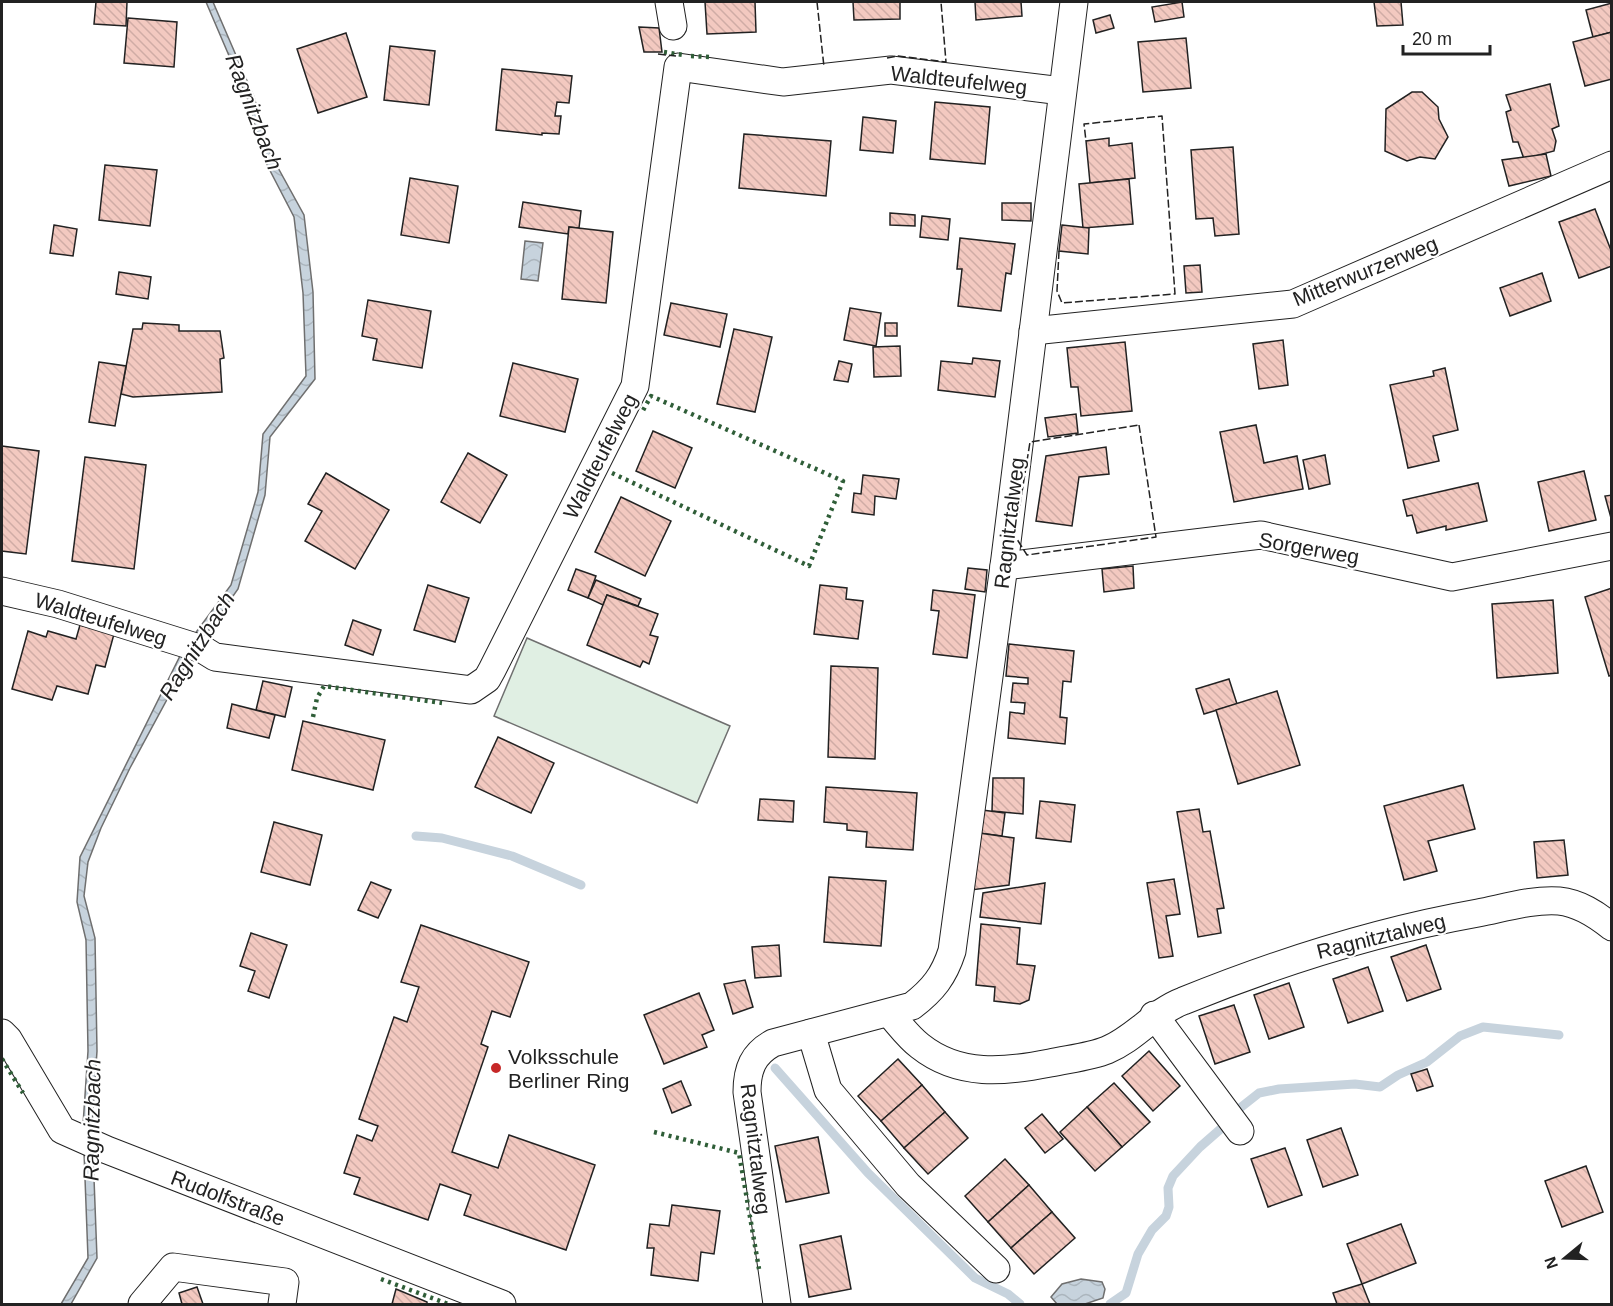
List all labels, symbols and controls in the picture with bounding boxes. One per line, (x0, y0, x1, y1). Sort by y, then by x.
scale bar (1403, 18, 1490, 56)
text: 20 m (1412, 29, 1452, 49)
water label: Ragnitzbach (220, 50, 288, 174)
street label: Waldteufelweg (890, 61, 1028, 99)
street label: Mitterwurzerweg (1289, 231, 1441, 311)
street label: Waldteufelweg (559, 390, 641, 522)
street label: Ragnitztalweg (990, 456, 1028, 590)
street label: Sorgerweg (1257, 528, 1361, 568)
street label: Waldteufelweg (32, 588, 170, 650)
water label: Ragnitzbach (154, 588, 240, 704)
street label: Ragnitztalweg (1314, 909, 1448, 963)
place label: Volksschule Berliner Ring (508, 1045, 629, 1092)
water label: Ragnitzbach (78, 1059, 106, 1181)
marker: Volksschule Berliner Ring (489, 1061, 503, 1075)
street label: Ragnitztalweg (737, 1082, 775, 1216)
street label: Rudolfstraße (168, 1166, 288, 1230)
north arrow (1535, 1228, 1595, 1288)
text: N (1541, 1254, 1561, 1271)

